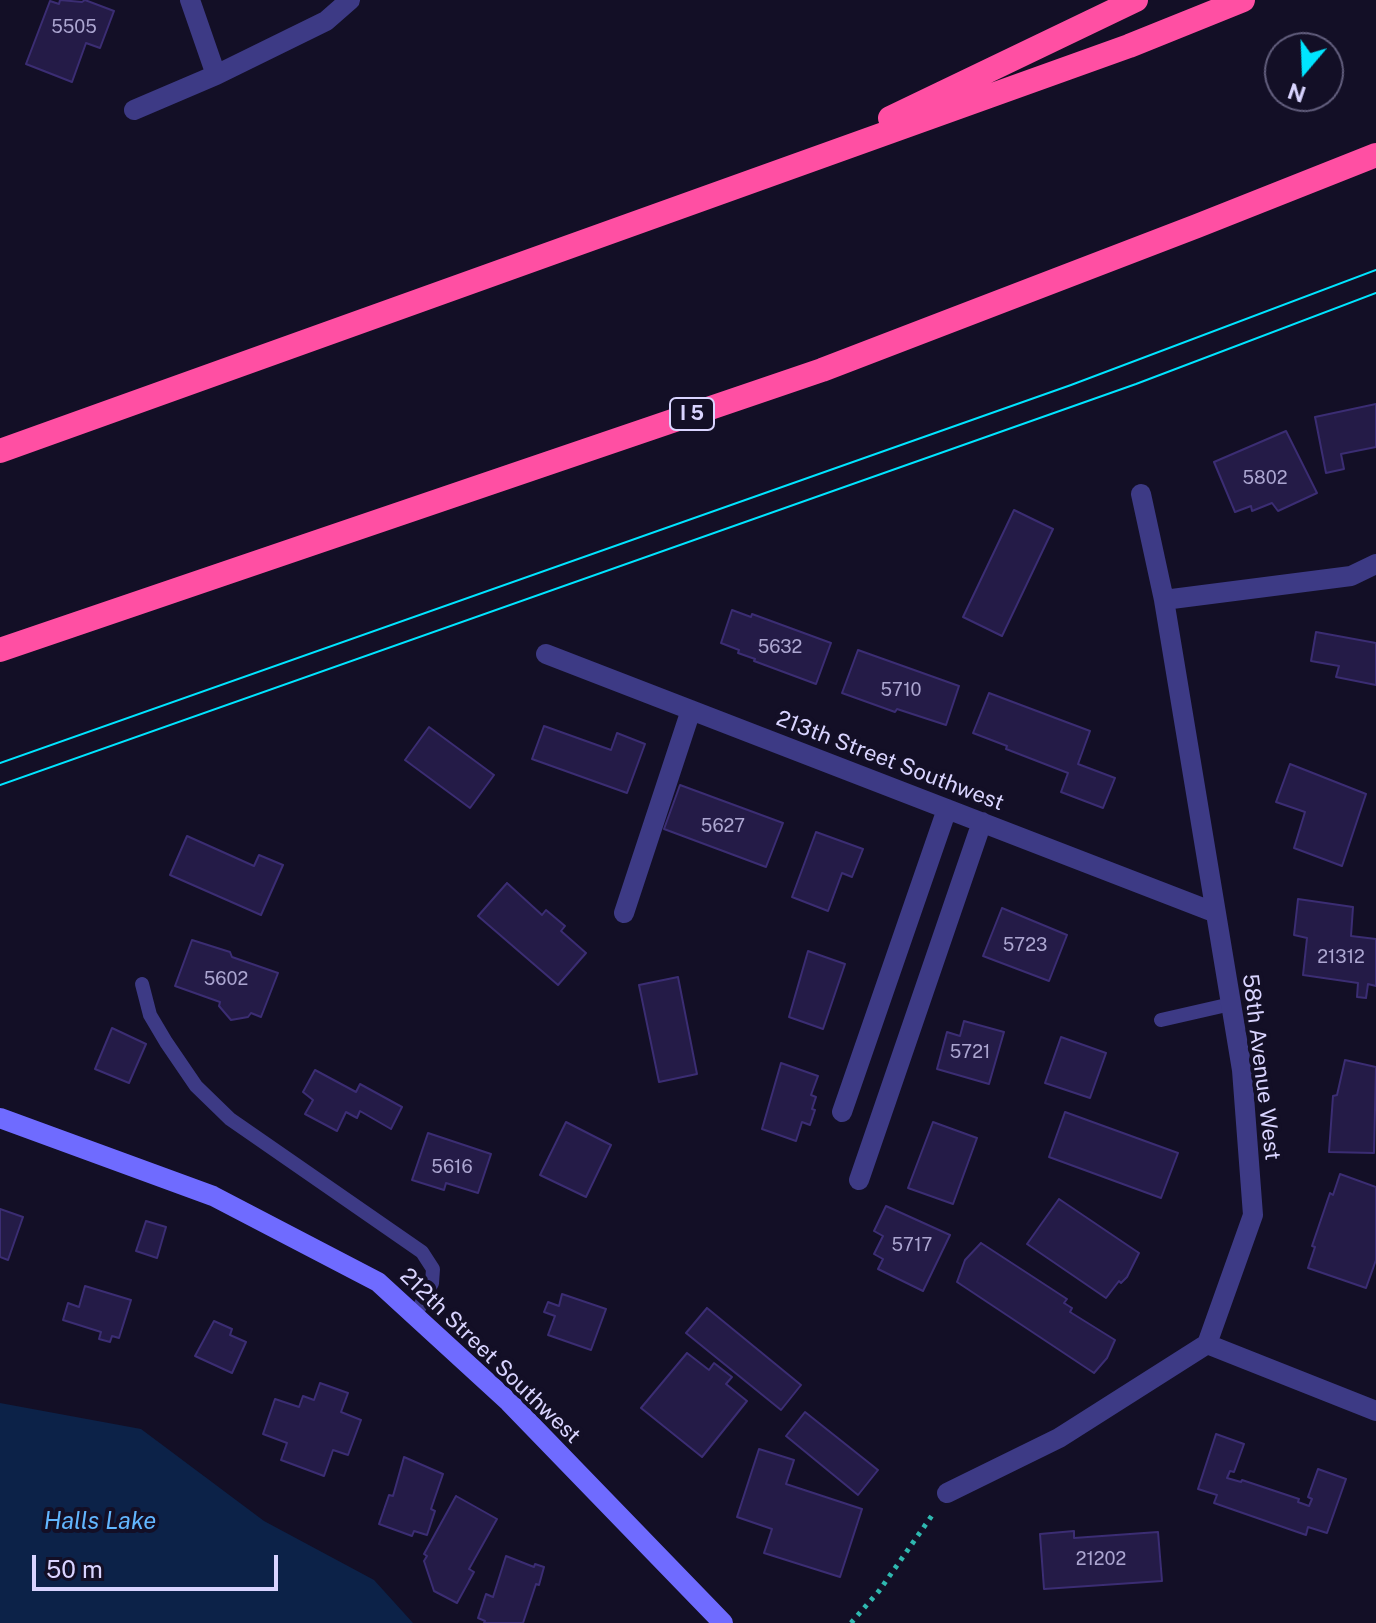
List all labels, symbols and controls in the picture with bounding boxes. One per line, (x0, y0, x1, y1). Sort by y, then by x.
house number: 5505 (51, 16, 97, 38)
north arrow (1264, 32, 1344, 112)
text: N (1284, 78, 1309, 108)
road number: I 5 (670, 398, 714, 430)
house number: 5802 (1243, 467, 1287, 489)
house number: 5632 (758, 636, 802, 658)
house number: 5710 (880, 679, 922, 701)
street label: 213th Street Southwest (772, 705, 1008, 817)
house number: 5627 (701, 815, 745, 837)
house number: 5723 (1003, 934, 1047, 956)
house number: 21312 (1317, 946, 1365, 968)
house number: 5602 (204, 968, 248, 990)
street label: 58th Avenue West (1236, 972, 1286, 1162)
house number: 5721 (950, 1041, 990, 1063)
house number: 5616 (431, 1156, 473, 1178)
house number: 5717 (892, 1234, 932, 1256)
street label: 212th Street Southwest (394, 1263, 586, 1449)
water label: Halls Lake (44, 1508, 156, 1536)
scale bar (36, 1539, 282, 1589)
house number: 21202 (1076, 1548, 1126, 1570)
text: 50 m (46, 1555, 103, 1583)

